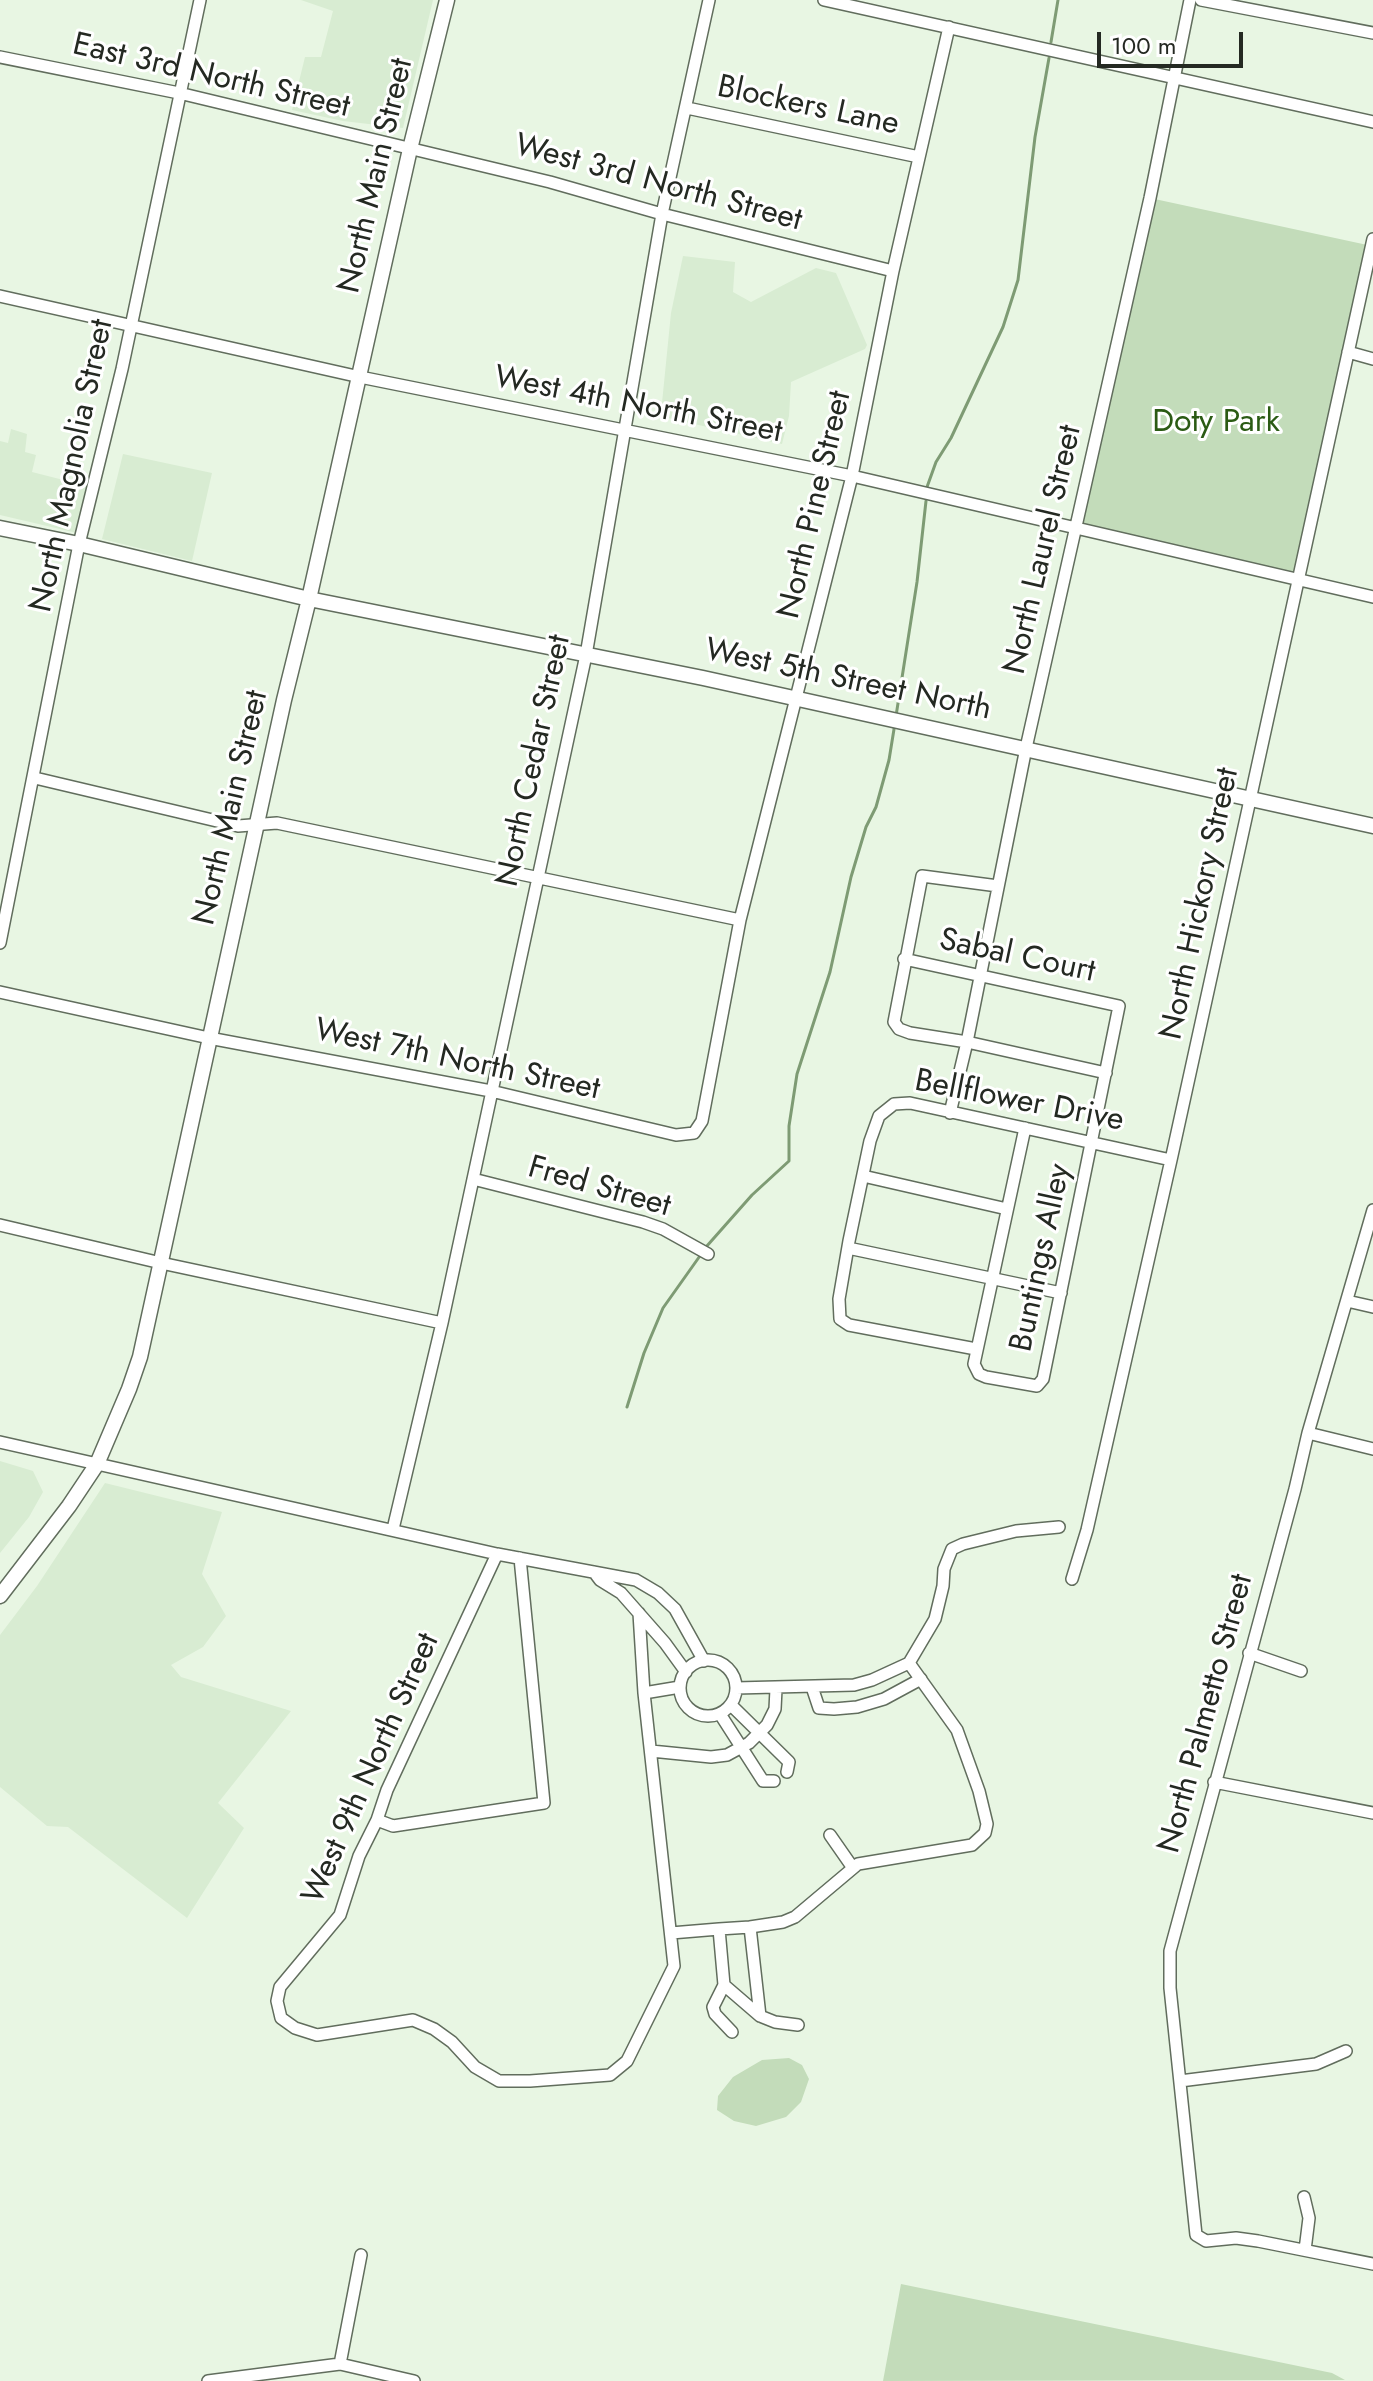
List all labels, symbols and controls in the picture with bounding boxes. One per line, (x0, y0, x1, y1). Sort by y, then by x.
scale bar (1101, 16, 1247, 66)
street label: East 3rd North Street (69, 26, 353, 128)
text: 100 m (1111, 28, 1177, 63)
street label: North Main Street (331, 55, 423, 297)
street label: Blockers Lane (714, 69, 902, 145)
street label: West 3rd North Street (510, 127, 806, 241)
street label: North Magnolia Street (23, 316, 123, 616)
street label: West 4th North Street (491, 359, 785, 453)
street label: North Pine Street (771, 387, 861, 623)
park label: Doty Park (1152, 404, 1280, 442)
street label: North Laurel Street (997, 422, 1091, 678)
street label: North Cedar Street (490, 632, 580, 890)
street label: West 5th Street North (701, 632, 995, 730)
street label: North Main Street (186, 687, 278, 929)
street label: North Hickory Street (1153, 765, 1249, 1043)
street label: Sabal Court (936, 922, 1098, 992)
street label: West 7th North Street (311, 1012, 603, 1110)
street label: Bellflower Drive (911, 1063, 1127, 1141)
street label: Fred Street (523, 1149, 675, 1227)
street label: Buntings Alley (1003, 1161, 1081, 1355)
street label: North Palmetto Street (1151, 1570, 1263, 1858)
street label: West 9th North Street (295, 1628, 449, 1910)

